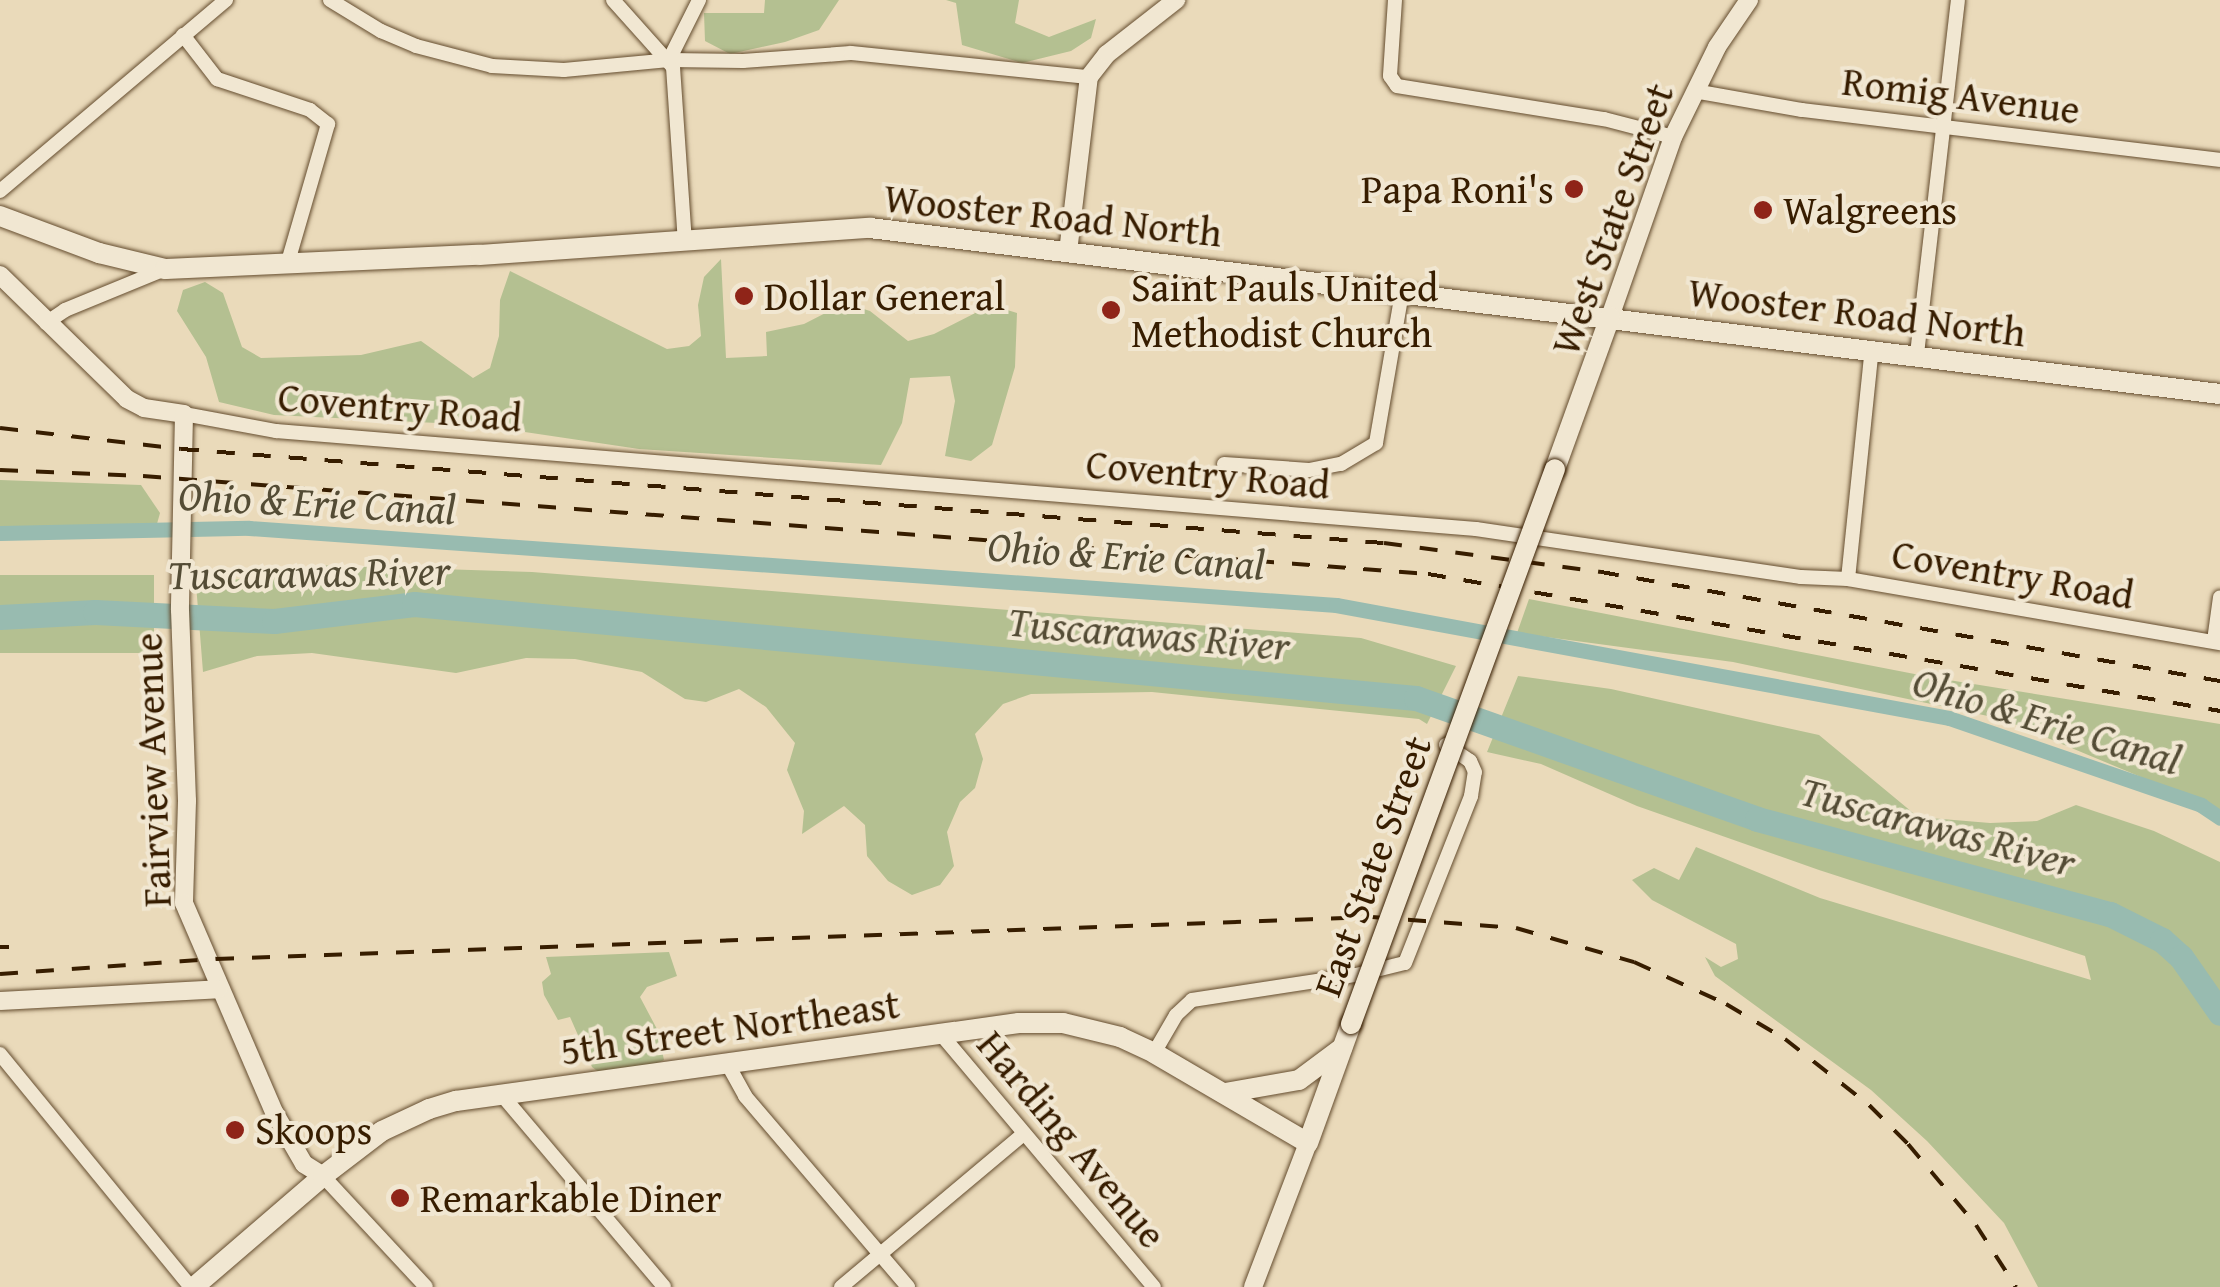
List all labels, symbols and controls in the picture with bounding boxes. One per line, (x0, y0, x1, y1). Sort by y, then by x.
street label: Romig Avenue (1839, 57, 2083, 133)
street label: West State Street (1541, 77, 1683, 361)
place label: Papa Roni's (1361, 165, 1554, 213)
street label: Wooster Road North (882, 173, 1224, 257)
marker: Papa Roni's (1563, 178, 1585, 200)
place label: Walgreens (1783, 186, 1957, 234)
marker: Walgreens (1752, 199, 1774, 221)
place label: Saint Pauls United Methodist Church (1131, 263, 1438, 357)
street label: Wooster Road North (1686, 267, 2028, 357)
place label: Dollar General (764, 272, 1005, 320)
marker: Dollar General (733, 285, 755, 307)
marker: Saint Pauls United Methodist Church (1100, 299, 1122, 321)
street label: Coventry Road (276, 372, 524, 442)
street label: Coventry Road (1084, 439, 1332, 509)
water label: Ohio & Erie Canal (177, 470, 457, 534)
water label: Ohio & Erie Canal (986, 520, 1266, 590)
street label: Coventry Road (1888, 529, 2138, 619)
water label: Tuscarawas River (167, 544, 451, 600)
water label: Tuscarawas River (1006, 596, 1292, 670)
street label: Fairview Avenue (123, 632, 181, 908)
water label: Ohio & Erie Canal (1907, 655, 2187, 785)
street label: East State Street (1303, 729, 1441, 1003)
water label: Tuscarawas River (1795, 765, 2081, 887)
street label: 5th Street Northeast (557, 979, 903, 1075)
street label: Harding Avenue (967, 1021, 1177, 1257)
place label: Skoops (255, 1106, 372, 1154)
marker: Skoops (224, 1119, 246, 1141)
place label: Remarkable Diner (420, 1174, 722, 1222)
marker: Remarkable Diner (389, 1187, 411, 1209)

